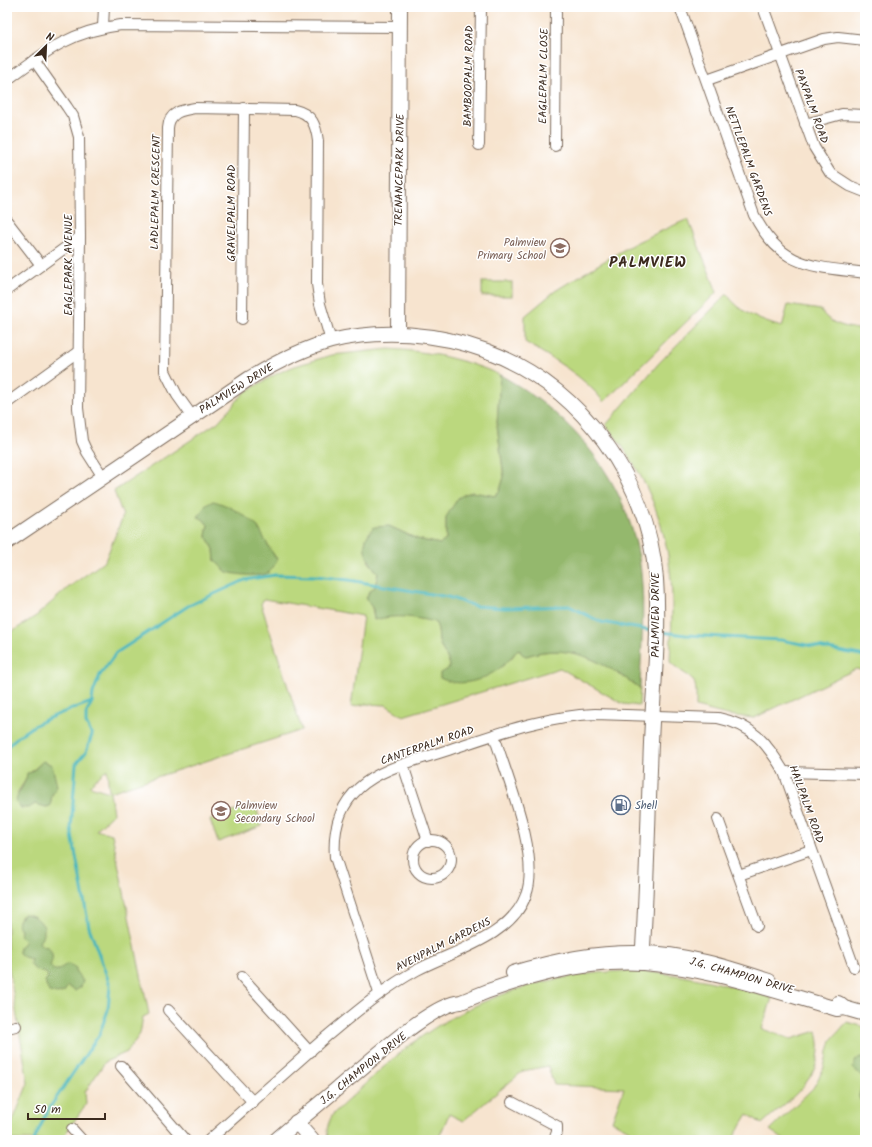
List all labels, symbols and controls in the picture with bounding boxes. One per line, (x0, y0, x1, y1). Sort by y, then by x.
street label: BAMBOOPALM ROAD (459, 25, 479, 127)
north arrow (26, 26, 66, 66)
street label: EAGLEPALM CLOSE (534, 27, 554, 124)
text: N (43, 28, 57, 47)
street label: PAXPALM ROAD (789, 67, 833, 146)
street label: NETTLEPALM GARDENS (720, 104, 776, 219)
street label: TRENANCEPARK DRIVE (390, 113, 410, 226)
street label: LADLEPALM CRESCENT (146, 133, 166, 250)
street label: GRAVELPALM ROAD (223, 165, 241, 261)
street label: EAGLEPARK AVENUE (60, 214, 78, 316)
place label: Palmview Primary School (477, 234, 547, 265)
school or university icon: Palmview Primary School (549, 237, 571, 259)
district label: PALMVIEW (609, 251, 687, 275)
street label: PALMVIEW DRIVE (196, 358, 278, 419)
street label: PALMVIEW DRIVE (647, 572, 665, 658)
street label: CANTERPALM ROAD (378, 721, 477, 770)
street label: HAILPALM ROAD (784, 763, 829, 846)
fuel station icon: Shell (610, 794, 632, 816)
place label: Palmview Secondary School (235, 797, 315, 828)
place label: Shell (635, 797, 657, 815)
school or university icon: Palmview Secondary School (210, 800, 232, 822)
street label: AVENPALM GARDENS (393, 913, 494, 977)
street label: J.G. CHAMPION DRIVE (687, 952, 797, 1000)
street label: J.G. CHAMPION DRIVE (316, 1027, 412, 1110)
scale bar (28, 1095, 105, 1121)
text: 50 m (34, 1100, 61, 1119)

